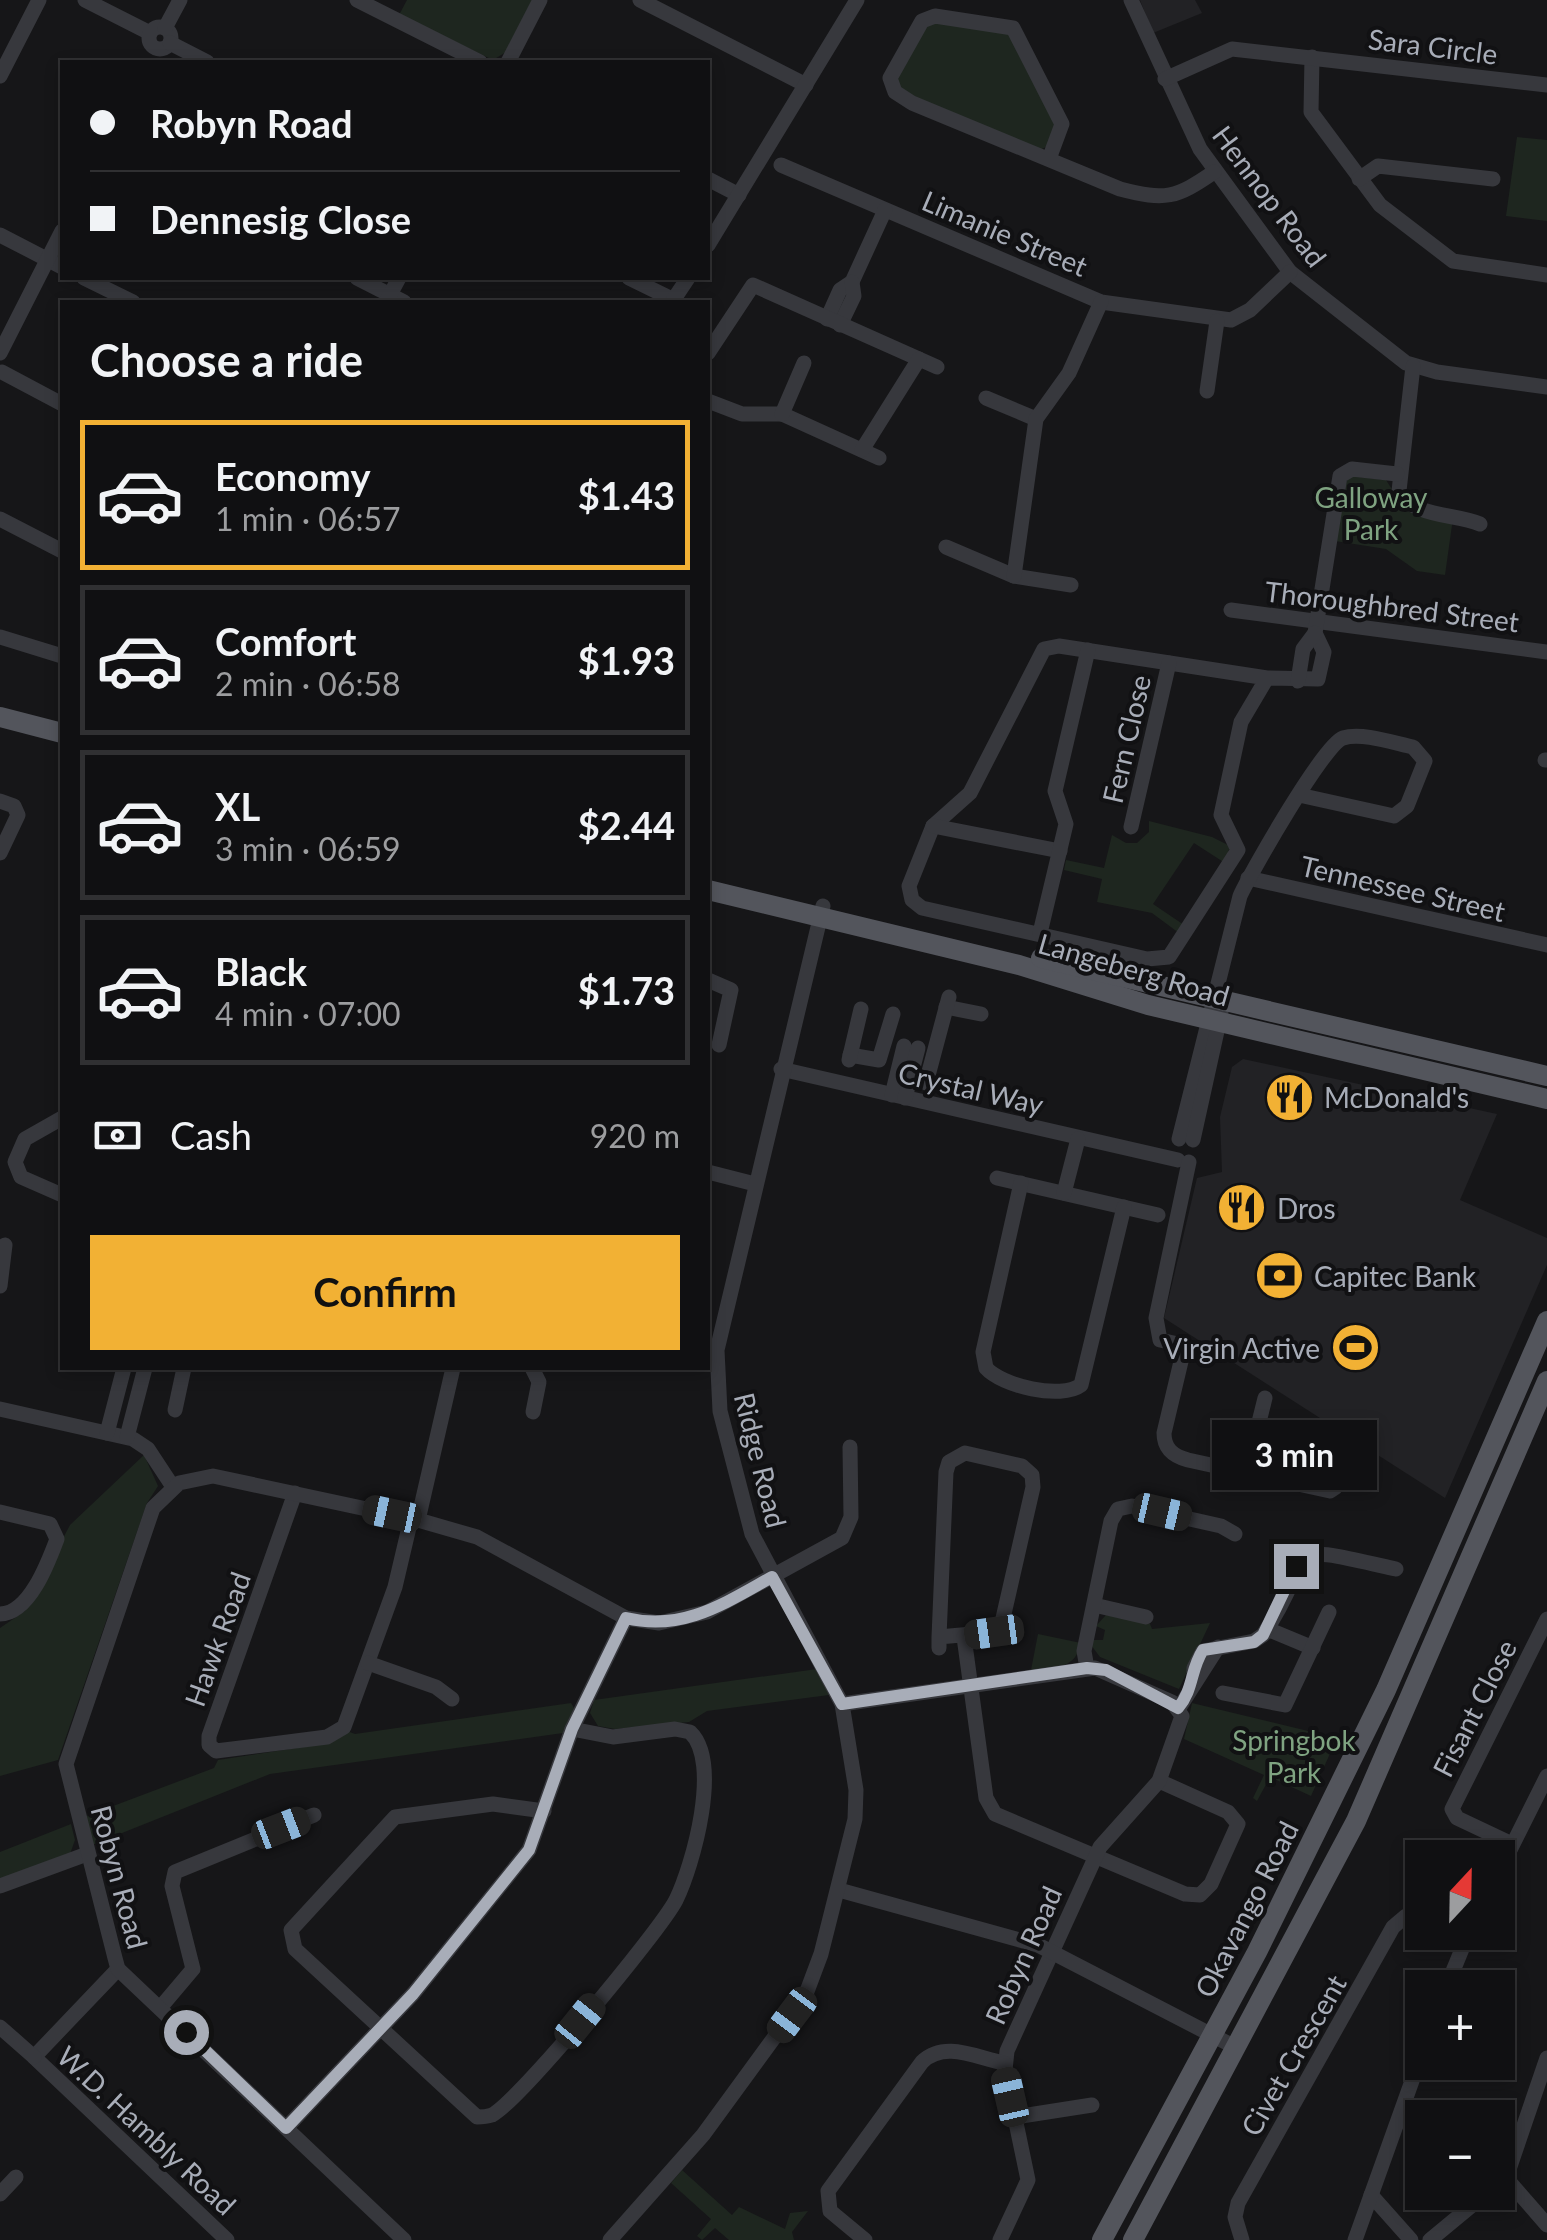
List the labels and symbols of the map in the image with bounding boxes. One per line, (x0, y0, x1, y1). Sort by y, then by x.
street label: Sara Circle (1367, 21, 1499, 71)
street label: Hennop Road (1206, 119, 1334, 273)
street label: Limanie Street (917, 183, 1093, 283)
park label: Galloway Park (1314, 480, 1428, 546)
street label: Thoroughbred Street (1263, 574, 1521, 638)
street label: Fern Close (1095, 672, 1157, 806)
street label: Tennessee Street (1298, 848, 1508, 928)
street label: Langeberg Road (1035, 925, 1233, 1013)
street label: Crystal Way (895, 1055, 1047, 1121)
restaurant icon: McDonald's (1263, 1071, 1315, 1123)
place label: McDonald's (1324, 1080, 1469, 1114)
restaurant icon: Dros (1216, 1182, 1268, 1234)
place label: Dros (1277, 1191, 1336, 1225)
bank icon: Capitec Bank (1253, 1250, 1305, 1302)
place label: Capitec Bank (1314, 1259, 1477, 1293)
sports icon: Virgin Active (1329, 1322, 1381, 1374)
place label: Virgin Active (1163, 1331, 1320, 1365)
street label: Ridge Road (728, 1389, 794, 1531)
callout: 3 min (1214, 1421, 1378, 1491)
car (1129, 1491, 1195, 1533)
car (360, 1493, 424, 1535)
route end (1274, 1544, 1319, 1589)
street label: Hawk Road (177, 1567, 257, 1711)
car (962, 1613, 1026, 1651)
street label: Fisant Close (1425, 1634, 1523, 1782)
park label: Springbok Park (1232, 1723, 1357, 1789)
street label: Robyn Road (85, 1802, 155, 1952)
car (248, 1803, 314, 1853)
street label: Okavango Road (1187, 1815, 1305, 2003)
north arrow (1405, 1840, 1515, 1950)
street label: Robyn Road (978, 1881, 1068, 2029)
street label: Civet Crescent (1233, 1969, 1353, 2141)
car (762, 1982, 822, 2048)
car (549, 1988, 611, 2054)
route start (164, 2010, 209, 2055)
street label: W.D. Hambly Road (51, 2039, 243, 2221)
car (989, 2064, 1031, 2130)

